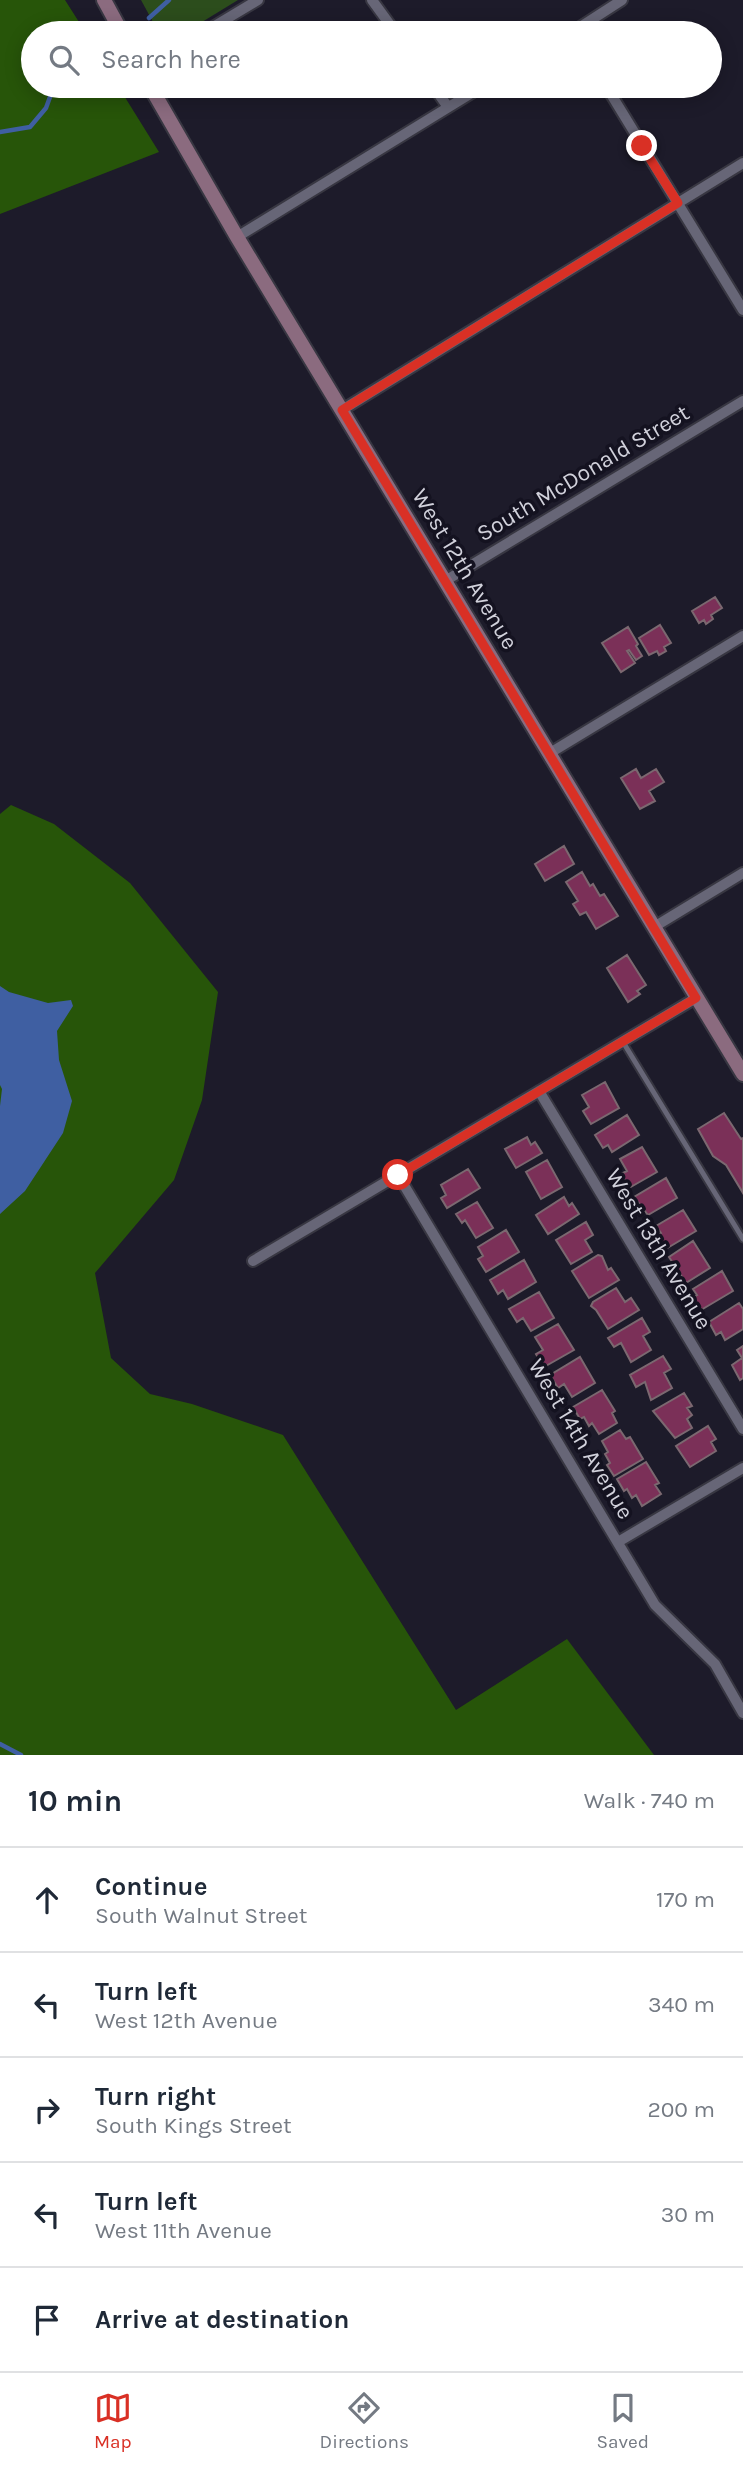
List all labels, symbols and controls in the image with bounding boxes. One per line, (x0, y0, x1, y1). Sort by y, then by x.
search box (21, 21, 722, 98)
icon: search (45, 41, 83, 79)
text: Search here (101, 44, 241, 75)
route end (626, 130, 657, 161)
street label: South McDonald Street (472, 399, 694, 547)
street label: West 12th Avenue (406, 484, 524, 654)
route start (382, 1159, 413, 1190)
street label: West 13th Avenue (600, 1164, 718, 1334)
street label: West 14th Avenue (523, 1354, 639, 1524)
text: 10 min (28, 1783, 122, 1819)
text: Walk · 740 m (584, 1787, 715, 1814)
text: Continue (95, 1871, 207, 1902)
icon: ahead (28, 1881, 66, 1919)
text: 170 m (656, 1886, 715, 1913)
text: South Walnut Street (95, 1902, 307, 1929)
text: Turn left (95, 1976, 197, 2007)
icon: left (28, 1986, 66, 2024)
text: 340 m (648, 1991, 715, 2018)
text: West 12th Avenue (95, 2007, 277, 2034)
text: Turn right (95, 2081, 216, 2112)
icon: right (28, 2091, 66, 2129)
text: 200 m (647, 2096, 715, 2123)
text: South Kings Street (95, 2112, 292, 2139)
text: Turn left (95, 2186, 197, 2217)
icon: left (28, 2196, 66, 2234)
text: 30 m (661, 2201, 715, 2228)
text: West 11th Avenue (95, 2217, 272, 2244)
icon: arrive (28, 2301, 66, 2339)
text: Arrive at destination (95, 2304, 349, 2335)
tab: Map (94, 2389, 132, 2453)
tab: Directions (320, 2389, 409, 2453)
tab: Saved (597, 2389, 649, 2453)

